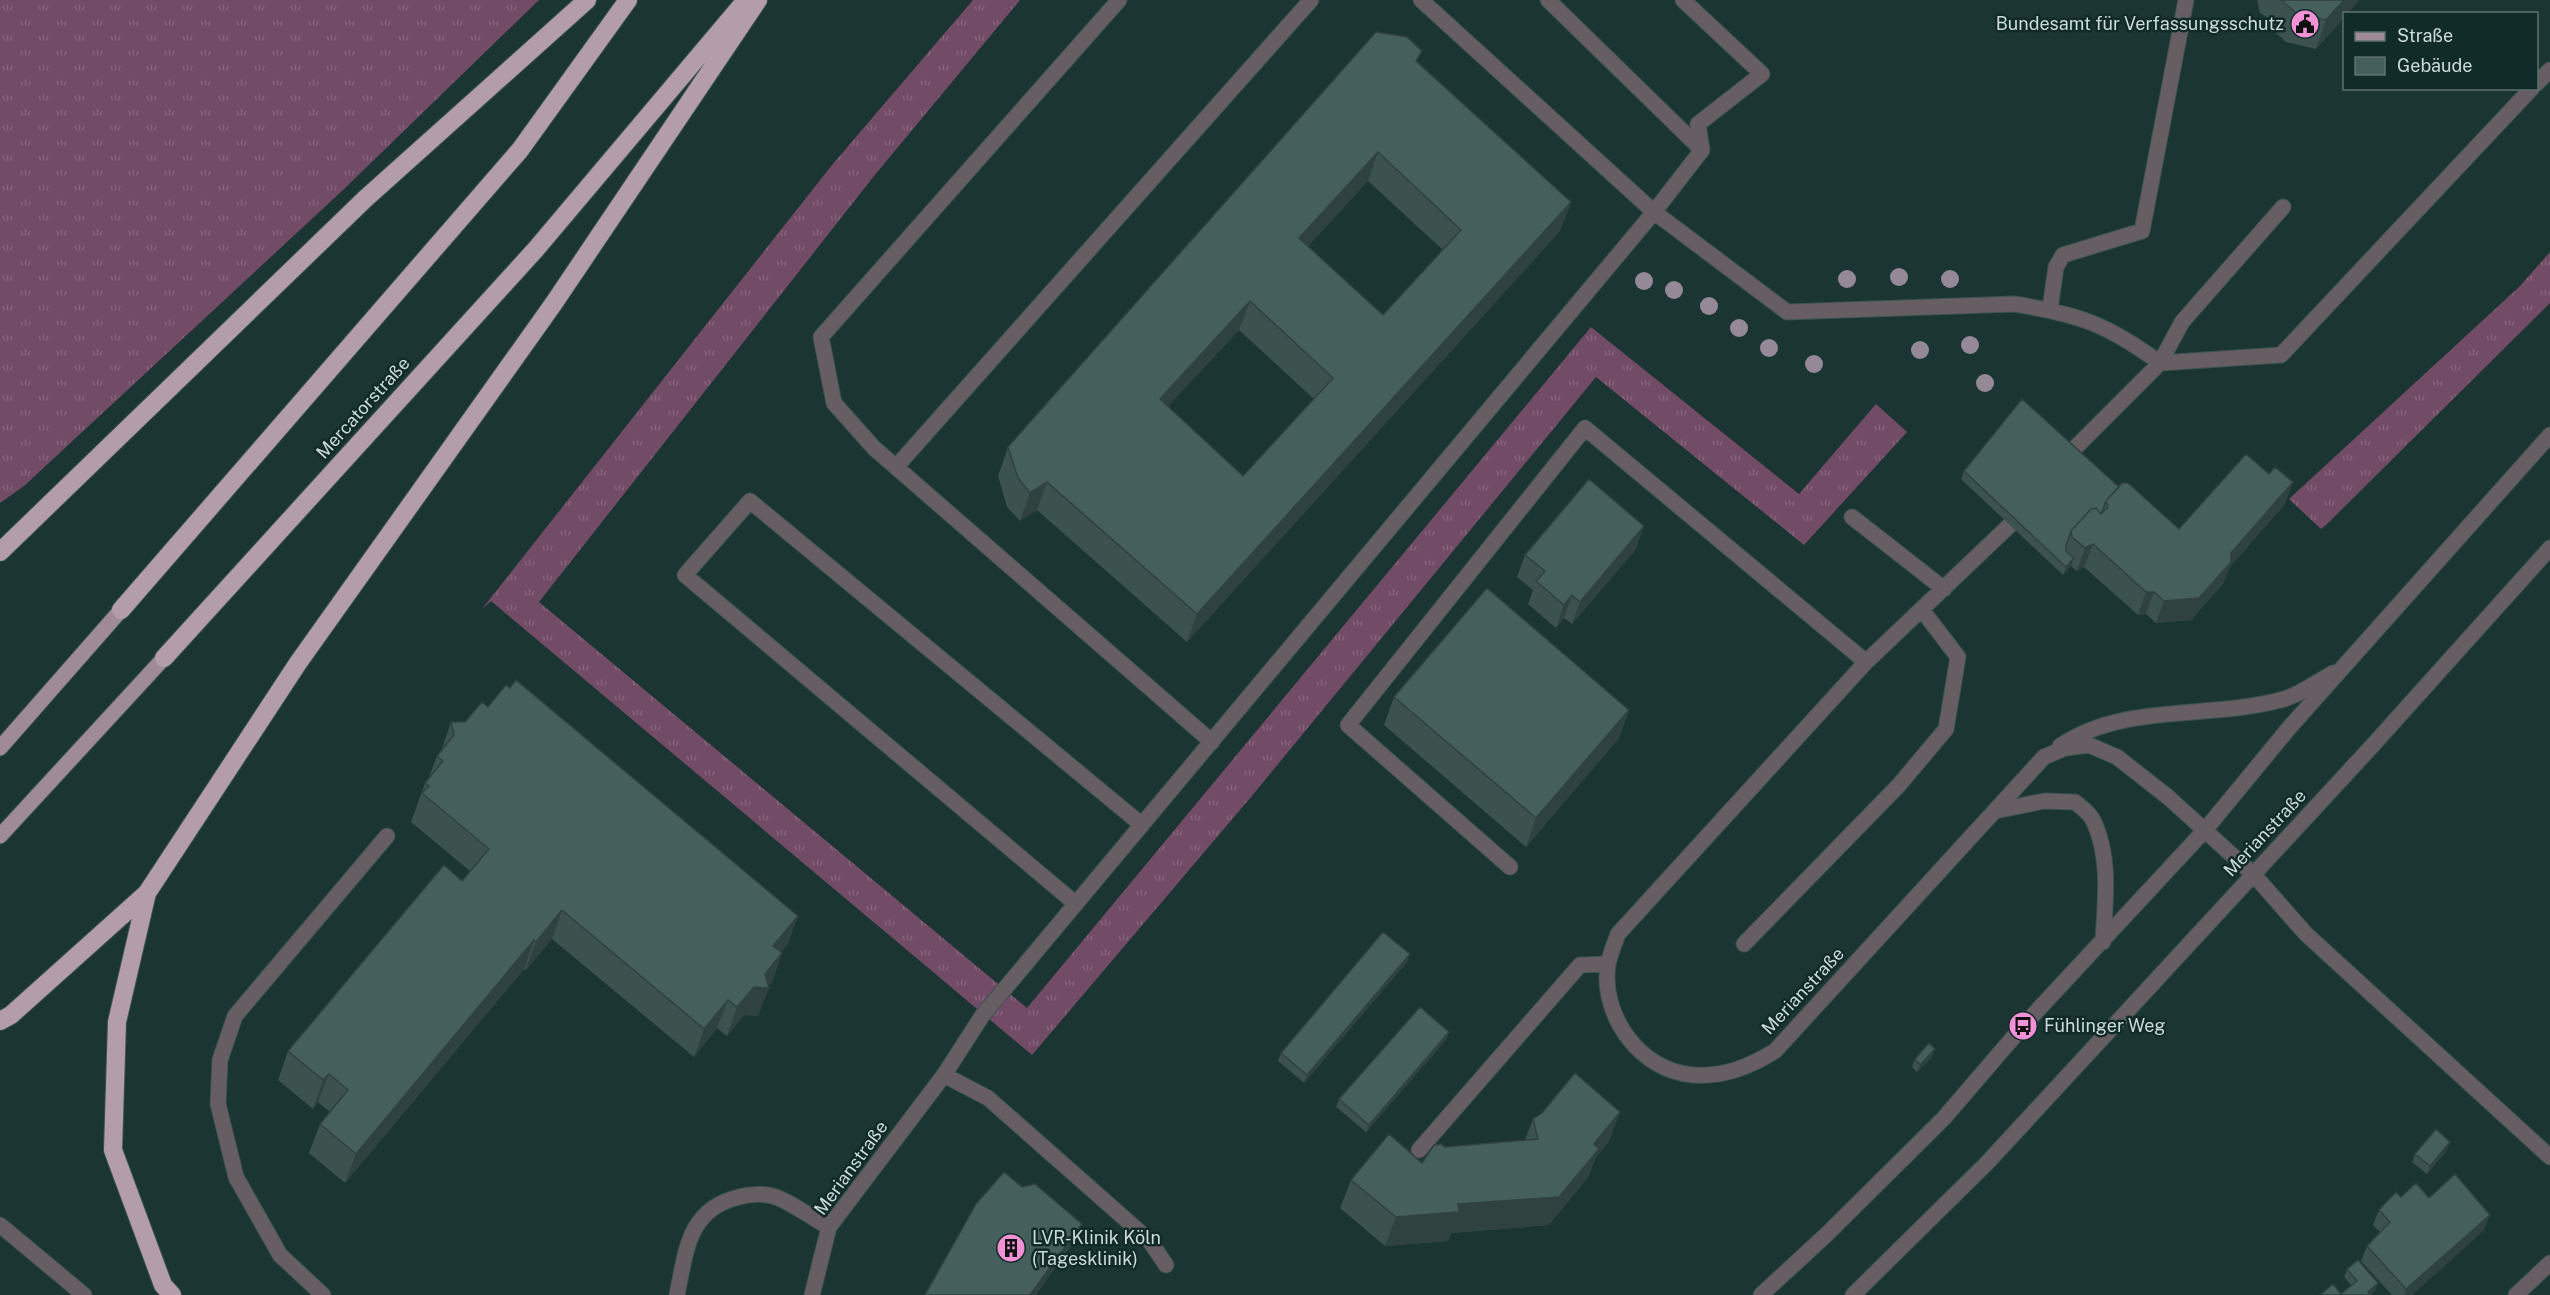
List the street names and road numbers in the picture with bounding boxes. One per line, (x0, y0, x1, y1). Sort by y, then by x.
street label: Mercatorstraße (312, 353, 414, 463)
street label: Merianstraße (2219, 785, 2310, 880)
street label: Merianstraße (1757, 943, 1848, 1038)
street label: Merianstraße (809, 1117, 892, 1219)

